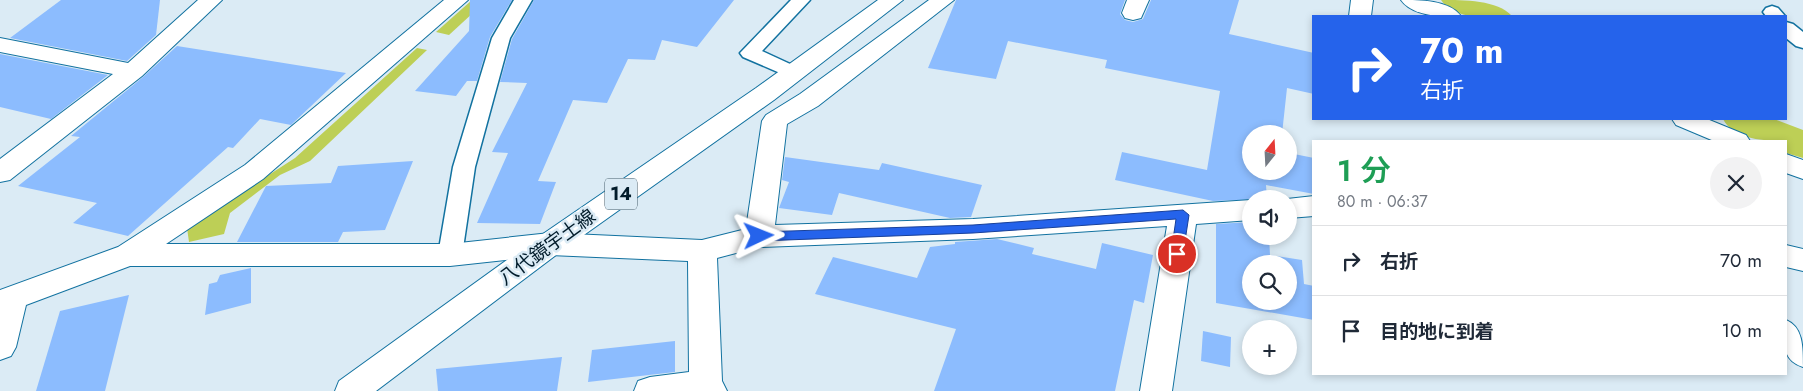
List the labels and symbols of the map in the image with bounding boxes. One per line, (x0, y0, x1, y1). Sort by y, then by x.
north arrow (1242, 125, 1298, 180)
road number: 14 (605, 178, 637, 210)
street label: 八代鏡宇土線 (493, 203, 601, 291)
position arrow (732, 209, 784, 261)
pin (1156, 233, 1198, 275)

